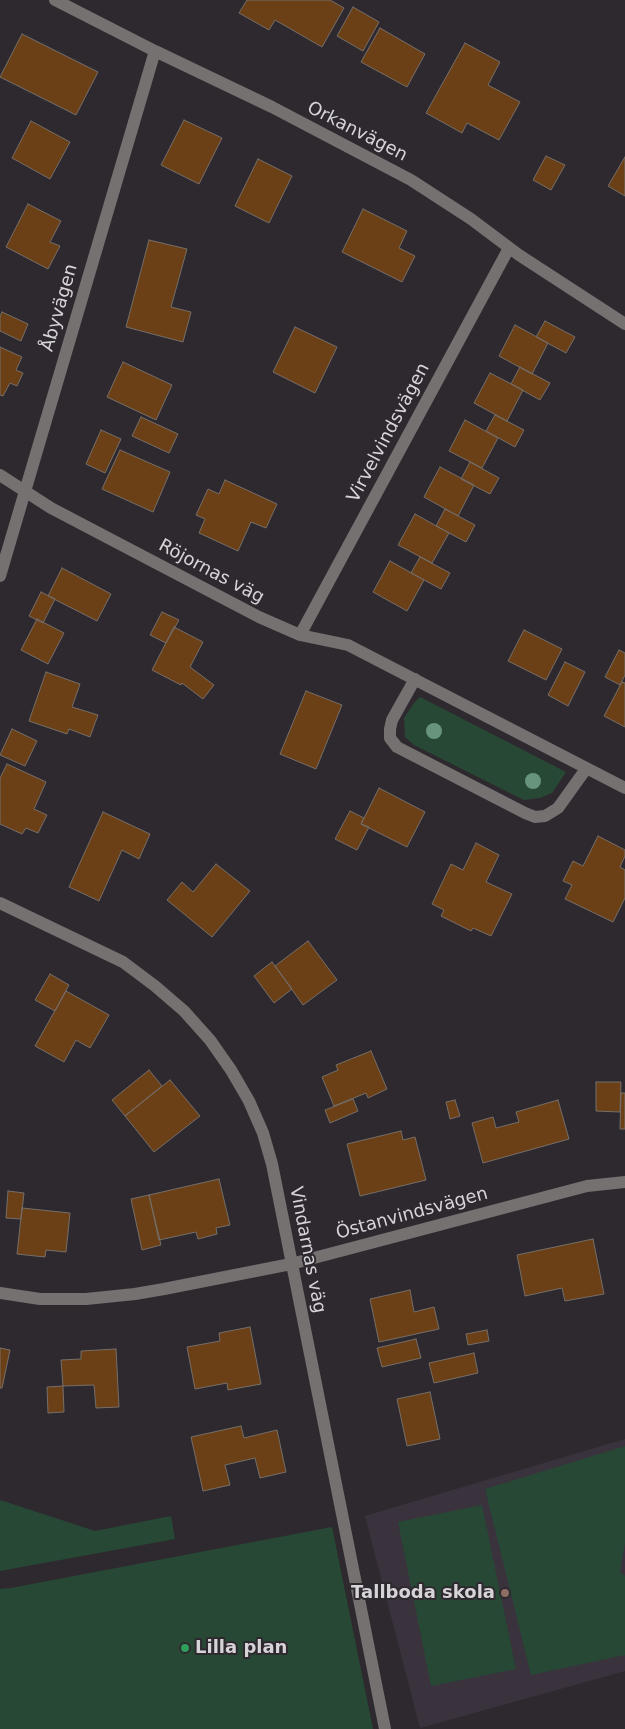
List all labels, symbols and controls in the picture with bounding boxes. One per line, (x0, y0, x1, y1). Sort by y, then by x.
street label: Orkanvägen (303, 97, 411, 167)
street label: Åbyvägen (37, 262, 83, 354)
street label: Virvelvindsvägen (343, 360, 435, 506)
street label: Röjornas väg (155, 535, 267, 609)
street label: Östanvindsvägen (334, 1183, 490, 1245)
street label: Vindarnas väg (284, 1185, 330, 1315)
place label: Tallboda skola (351, 1582, 495, 1604)
marker: Tallboda skola (499, 1587, 511, 1599)
place label: Lilla plan (195, 1637, 287, 1659)
marker: Lilla plan (179, 1642, 191, 1654)

